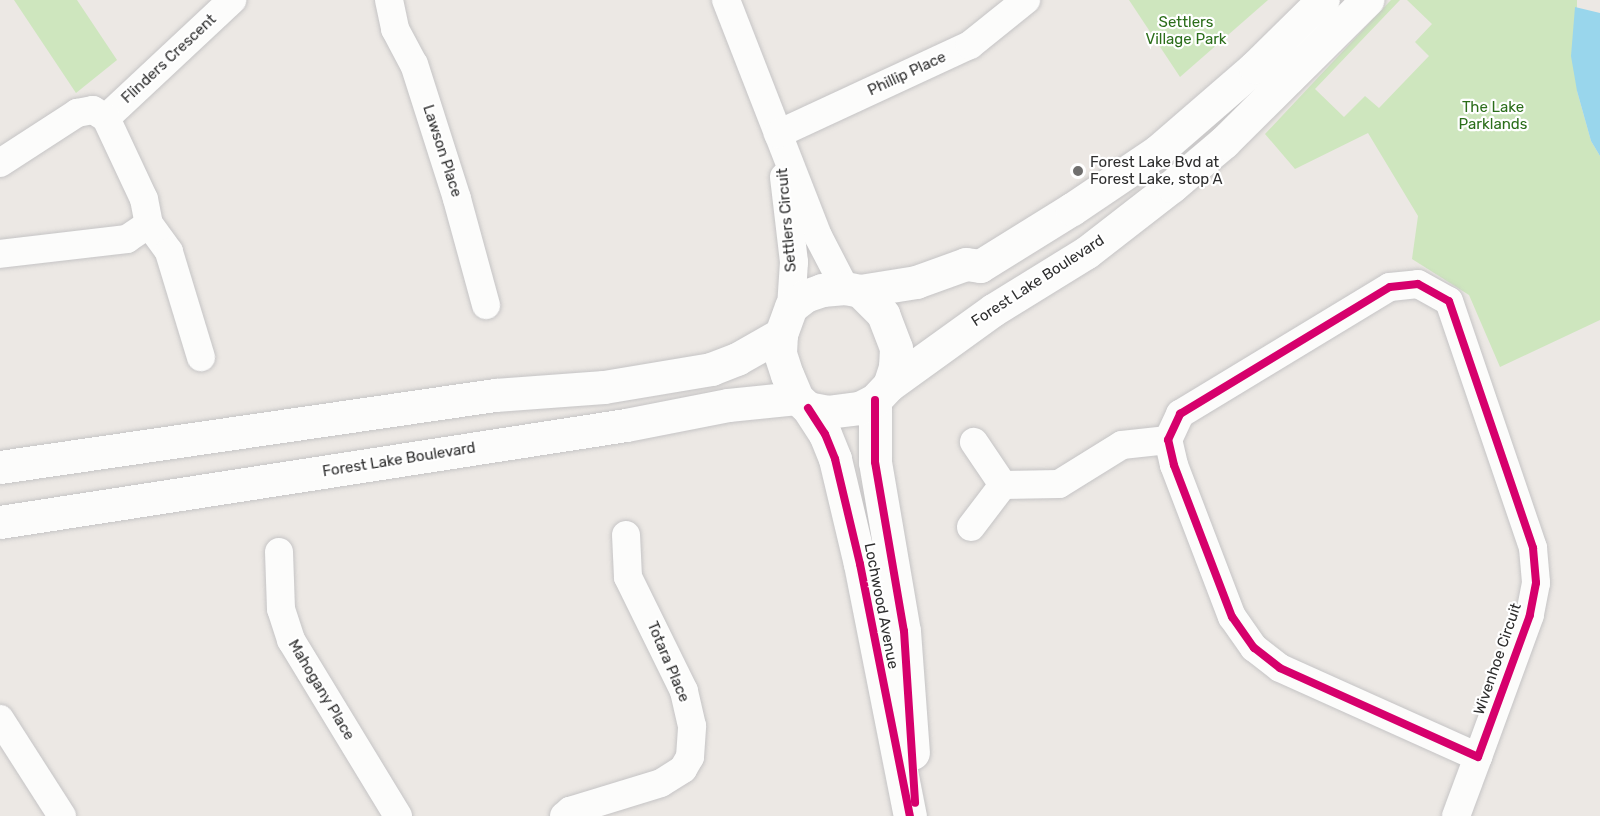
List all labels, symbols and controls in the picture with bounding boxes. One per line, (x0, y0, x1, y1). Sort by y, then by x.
street label: Flinders Crescent (118, 11, 220, 107)
park label: Settlers Village Park (1145, 13, 1227, 48)
street label: Phillip Place (865, 48, 949, 100)
park label: The Lake Parklands (1459, 98, 1527, 133)
street label: Lawson Place (419, 103, 465, 199)
place label: Forest Lake Bvd at Forest Lake, stop A (1090, 153, 1223, 188)
marker: Forest Lake Bvd at Forest Lake, stop A (1071, 164, 1085, 178)
street label: Settlers Circuit (773, 167, 801, 273)
street label: Forest Lake Boulevard (968, 231, 1108, 331)
street label: Forest Lake Boulevard (321, 439, 477, 481)
street label: Lochwood Avenue (860, 541, 902, 671)
street label: Wivenhoe Circuit (1470, 601, 1526, 717)
street label: Totara Place (643, 619, 693, 705)
street label: Mahogany Place (284, 636, 358, 744)

